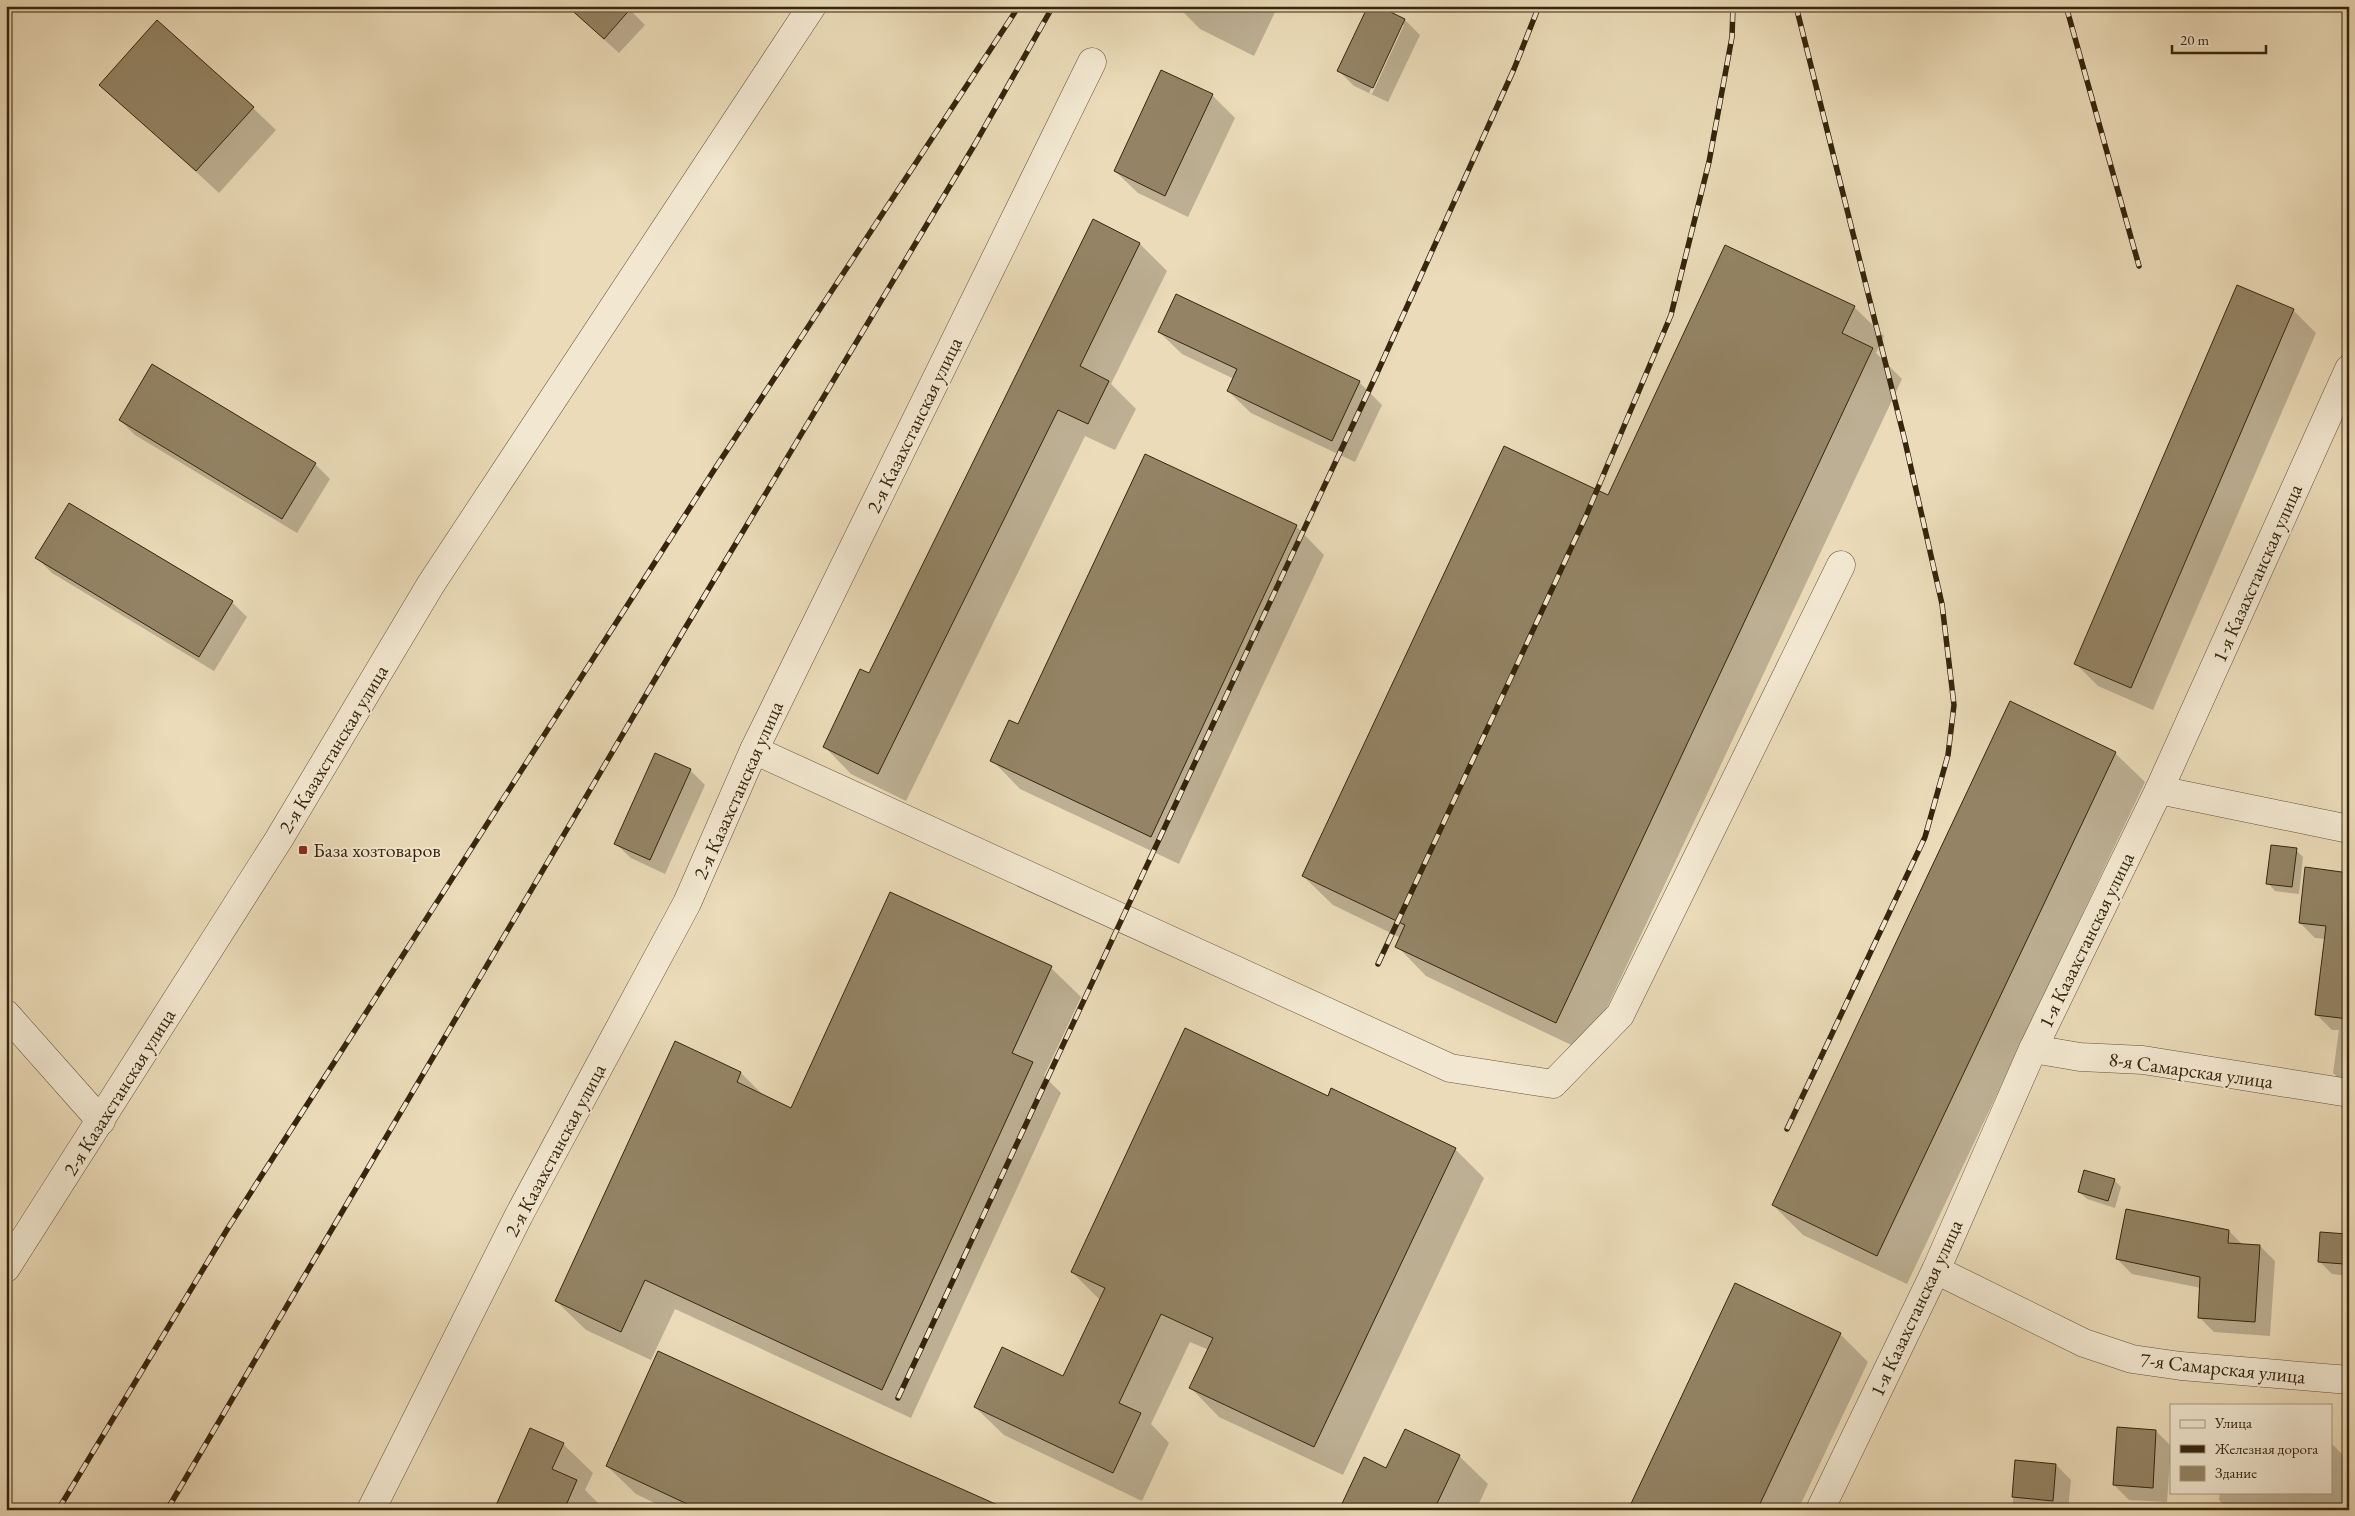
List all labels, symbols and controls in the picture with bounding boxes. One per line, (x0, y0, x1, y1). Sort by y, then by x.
scale bar (2172, 22, 2266, 54)
text: 20 m (2180, 30, 2209, 49)
street label: 2-я Казахстанская улица (860, 333, 968, 517)
street label: 1-я Казахстанская улица (2206, 480, 2308, 666)
street label: 2-я Казахстанская улица (272, 660, 394, 838)
street label: 2-я Казахстанская улица (687, 697, 789, 883)
place label: База хозтоваров (313, 837, 441, 863)
marker: База хозтоваров (297, 844, 309, 856)
street label: 1-я Казахстанская улица (2032, 848, 2140, 1032)
street label: 2-я Казахстанская улица (57, 1004, 181, 1180)
street label: 8-я Самарская улица (2107, 1046, 2275, 1094)
street label: 2-я Казахстанская улица (498, 1059, 612, 1241)
street label: 1-я Казахстанская улица (1864, 1215, 1968, 1401)
street label: 7-я Самарская улица (2139, 1346, 2307, 1390)
legend (2170, 1404, 2332, 1494)
text: Улица (2214, 1413, 2252, 1432)
text: Железная дорога (2214, 1439, 2318, 1458)
text: Здание (2215, 1463, 2257, 1482)

